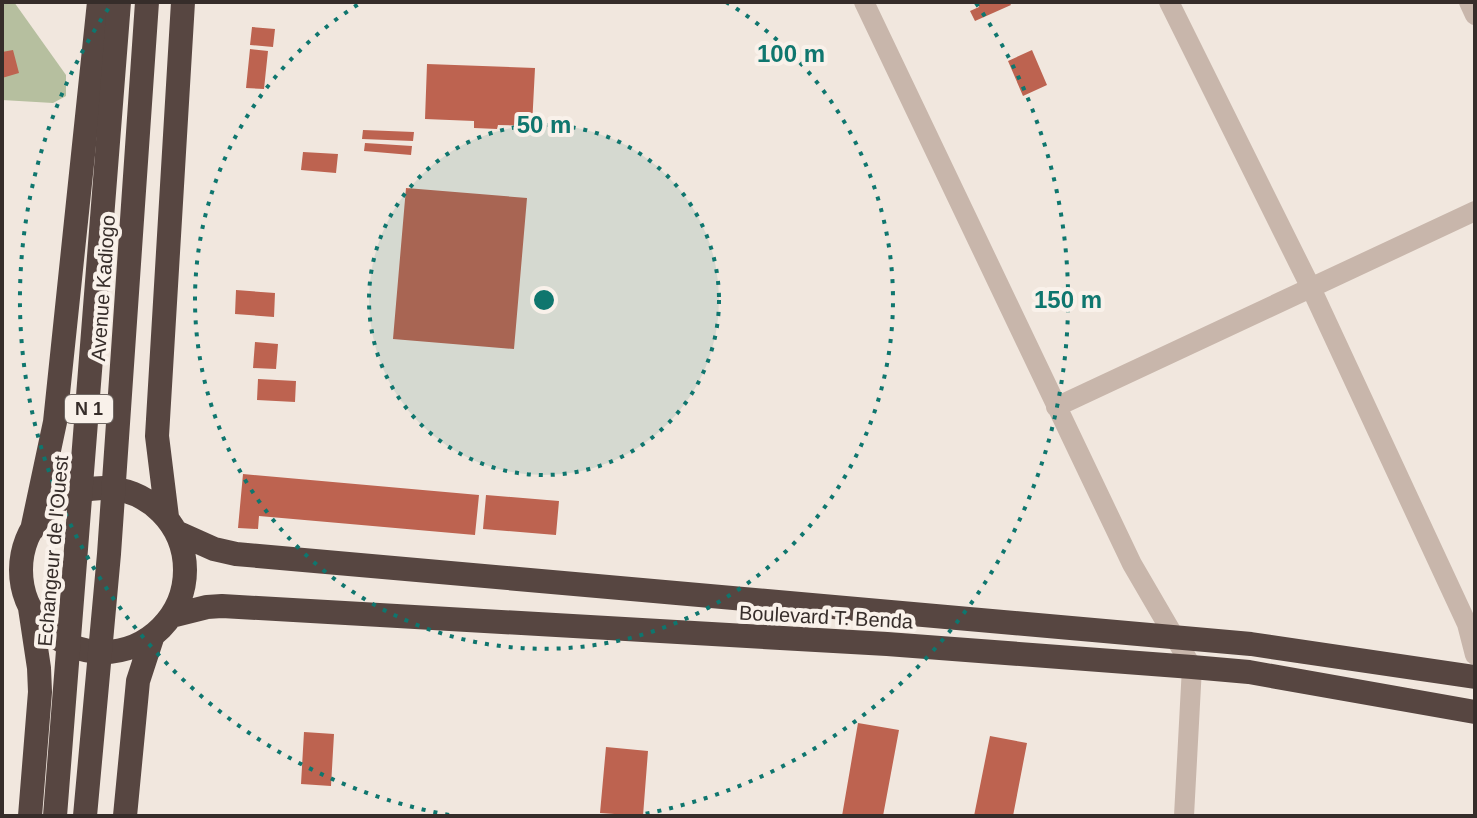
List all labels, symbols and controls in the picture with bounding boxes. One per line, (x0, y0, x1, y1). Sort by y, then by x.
text: 100 m (757, 40, 825, 67)
text: 50 m (517, 111, 571, 138)
street label: Avenue Kadiogo (87, 214, 119, 362)
centre of rings (530, 286, 558, 314)
text: 150 m (1034, 286, 1102, 313)
road number: N 1 (65, 395, 113, 423)
street label: Echangeur de l'Ouest (34, 454, 72, 647)
street label: Boulevard T. Benda (738, 601, 914, 633)

